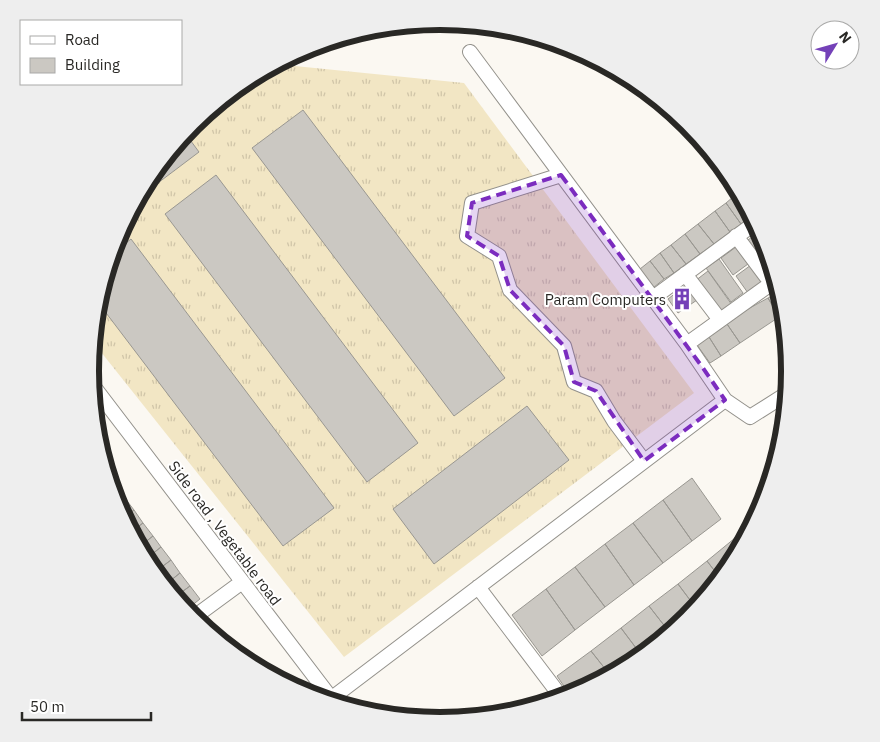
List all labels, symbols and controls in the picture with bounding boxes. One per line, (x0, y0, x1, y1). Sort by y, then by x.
legend (20, 20, 182, 85)
north arrow (810, 20, 860, 70)
text: N (835, 28, 856, 47)
text: Road (65, 30, 100, 49)
text: Building (65, 55, 120, 74)
building icon: Param Computers (669, 286, 695, 312)
place label: Param Computers (545, 290, 666, 309)
street label: Side road , Vegetable road (164, 457, 286, 609)
scale bar (22, 690, 151, 722)
text: 50 m (30, 697, 65, 716)

